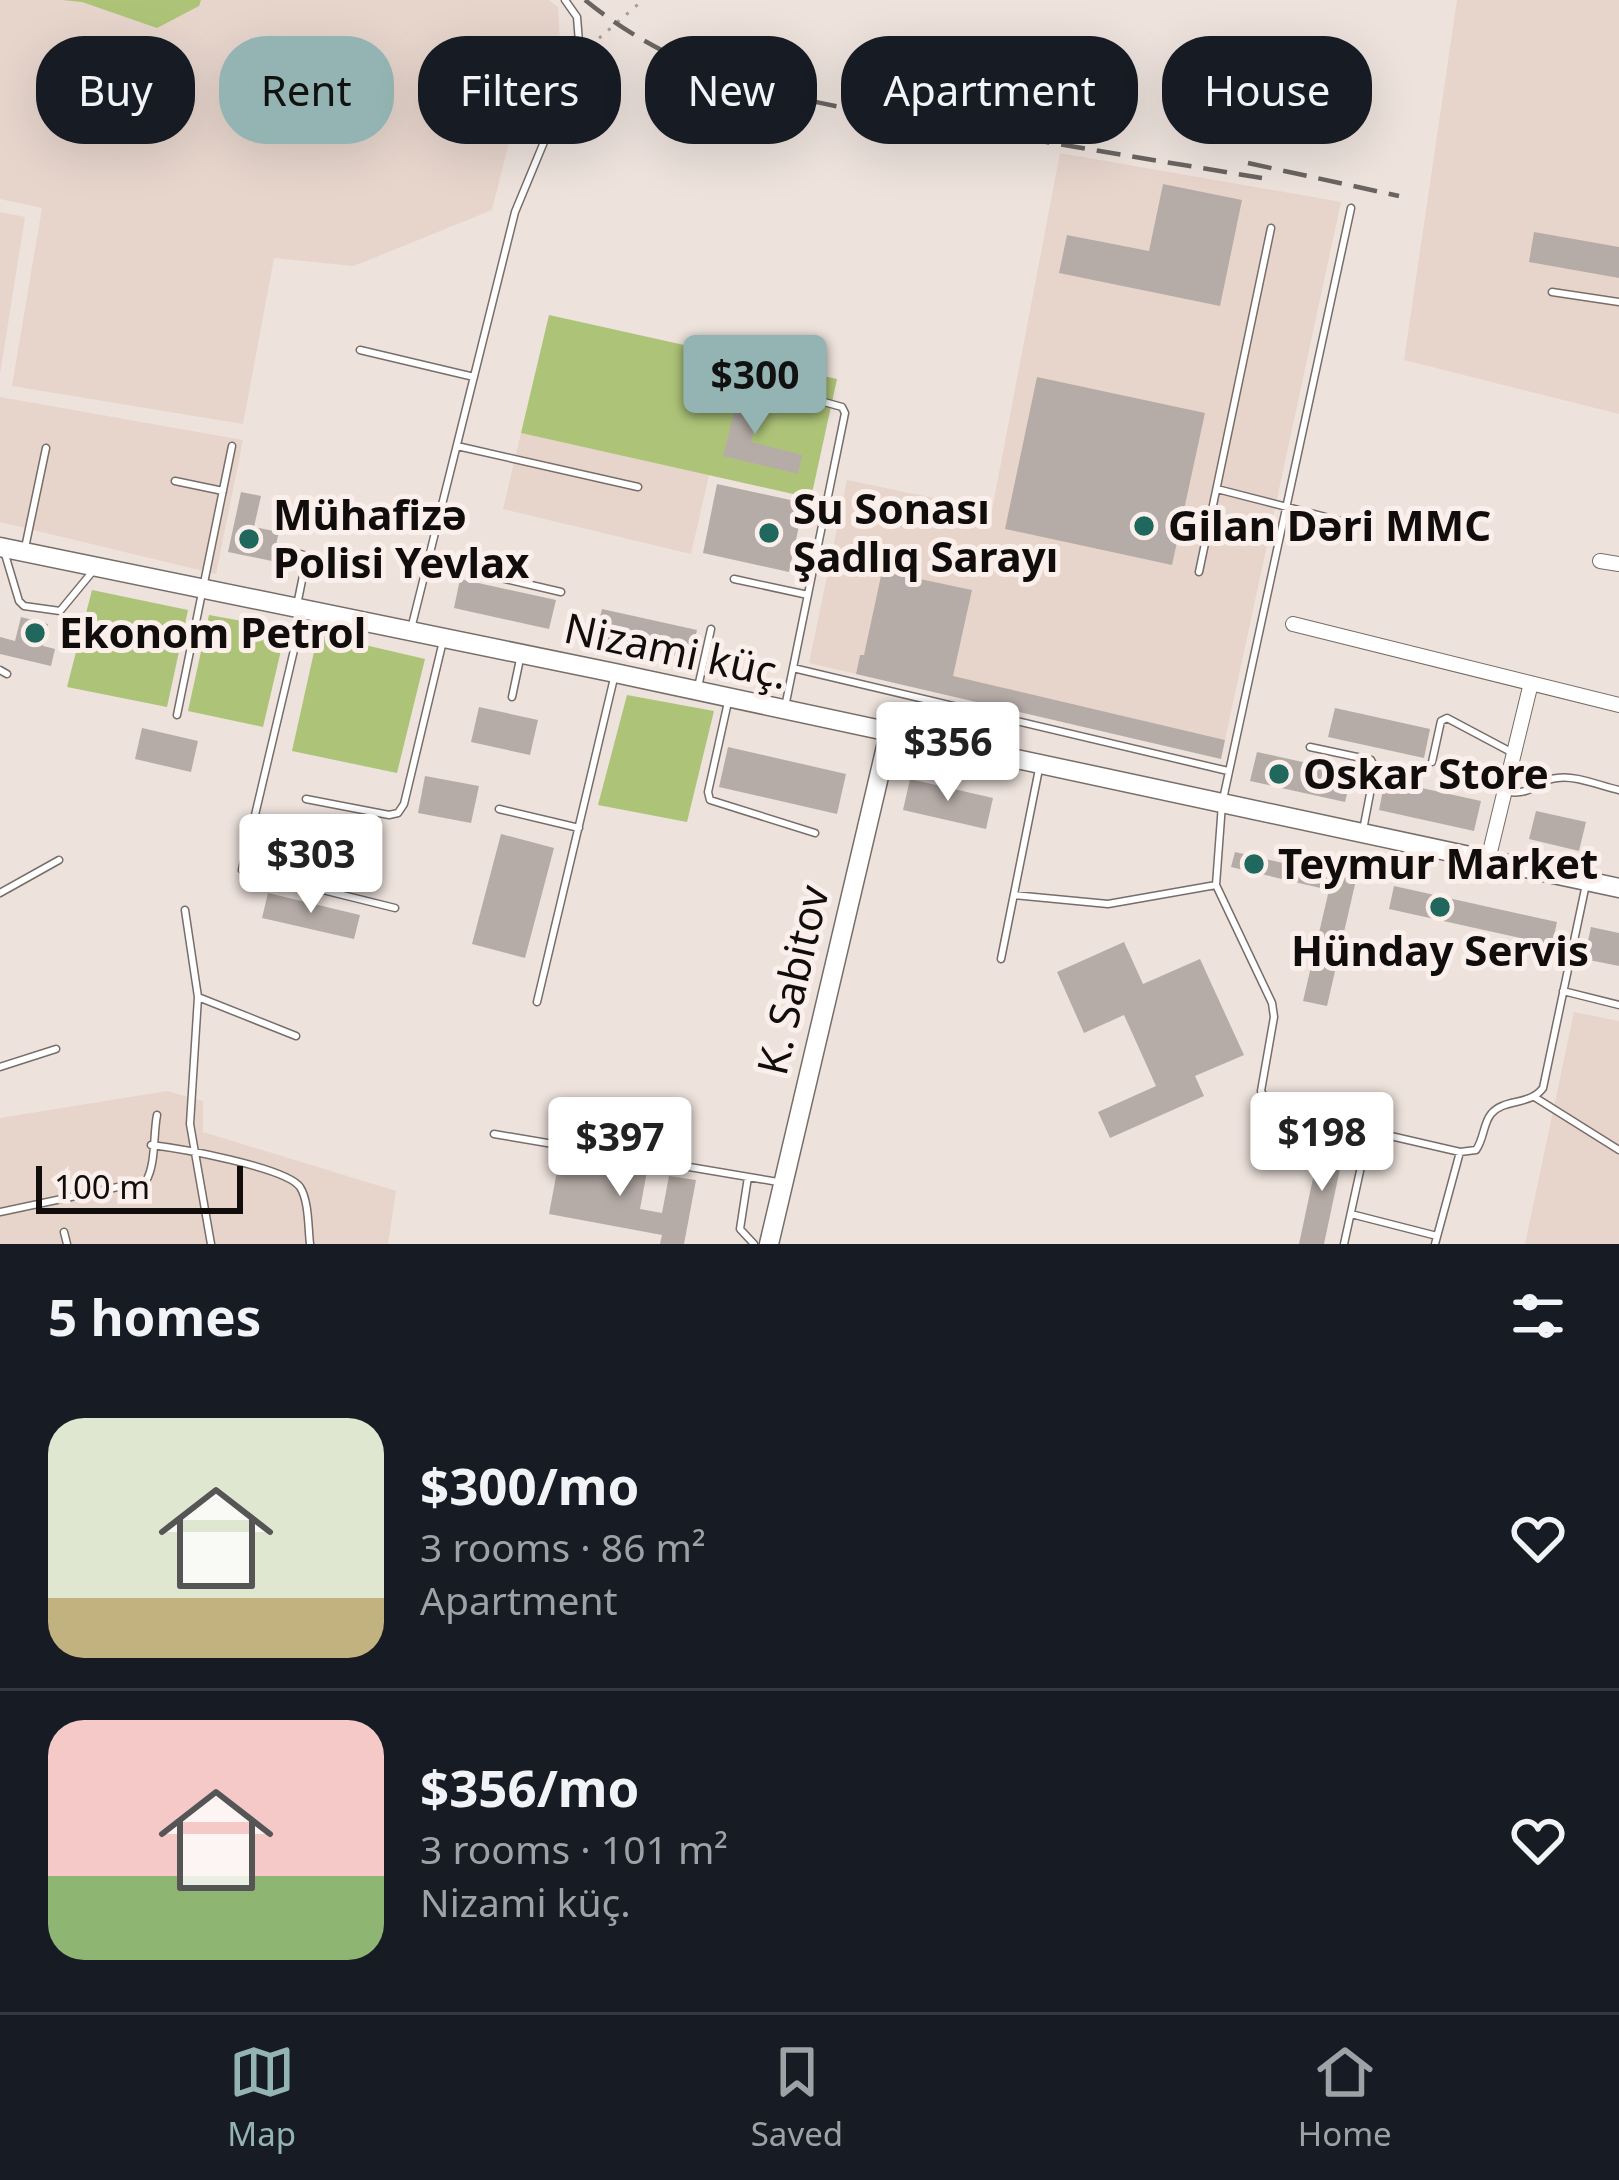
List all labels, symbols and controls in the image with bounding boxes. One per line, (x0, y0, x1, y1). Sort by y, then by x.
chip: Buy (36, 36, 195, 144)
chip: Rent (219, 36, 394, 144)
chip: Filters (418, 36, 621, 144)
chip: New (645, 36, 817, 144)
chip: Apartment (841, 36, 1138, 144)
chip: House (1162, 36, 1372, 144)
pin: $300 (684, 335, 826, 437)
text: $300 (710, 347, 800, 400)
place label: Su Sonası Şadlıq Sarayı (793, 479, 1058, 584)
place label: Mühafizə Polisi Yevlax (273, 485, 530, 590)
place label: Gilan Dəri MMC (1168, 496, 1491, 553)
marker: Gilan Dəri MMC (1131, 513, 1157, 539)
marker: Su Sonası Şadlıq Sarayı (756, 520, 782, 546)
marker: Mühafizə Polisi Yevlax (236, 526, 262, 552)
street label: Nizami küç. (559, 598, 793, 701)
place label: Ekonom Petrol (59, 603, 366, 660)
marker: Ekonom Petrol (22, 620, 48, 646)
pin: $356 (877, 702, 1019, 804)
text: $356 (903, 714, 993, 767)
place label: Oskar Store (1303, 744, 1549, 801)
marker: Oskar Store (1266, 761, 1292, 787)
pin: $303 (240, 814, 382, 916)
text: $303 (266, 826, 356, 879)
place label: Teymur Market (1278, 834, 1598, 891)
marker: Teymur Market (1241, 851, 1267, 877)
street label: K. Sabitov (742, 879, 841, 1080)
marker: Hünday Servis (1427, 894, 1453, 920)
place label: Hünday Servis (1291, 921, 1589, 978)
pin: $198 (1251, 1092, 1393, 1194)
pin: $397 (549, 1097, 691, 1199)
text: $198 (1277, 1104, 1367, 1157)
text: $397 (575, 1109, 665, 1162)
scale bar (36, 1160, 243, 1213)
text: 100 m (54, 1164, 150, 1209)
text: 5 homes (48, 1281, 261, 1351)
icon: filters (1505, 1283, 1571, 1349)
text: $300/mo (420, 1450, 639, 1520)
icon: home (144, 1466, 288, 1610)
icon: heart (1505, 1505, 1571, 1571)
text: 3 rooms · 86 m² (420, 1520, 706, 1573)
text: Apartment (420, 1573, 618, 1626)
text: $356/mo (420, 1752, 639, 1822)
icon: home (144, 1768, 288, 1912)
icon: heart (1505, 1807, 1571, 1873)
text: 3 rooms · 101 m² (420, 1822, 728, 1875)
text: Nizami küç. (420, 1875, 631, 1928)
tab: Map (227, 2039, 296, 2156)
tab: Saved (751, 2039, 843, 2156)
tab: Home (1298, 2039, 1392, 2156)

